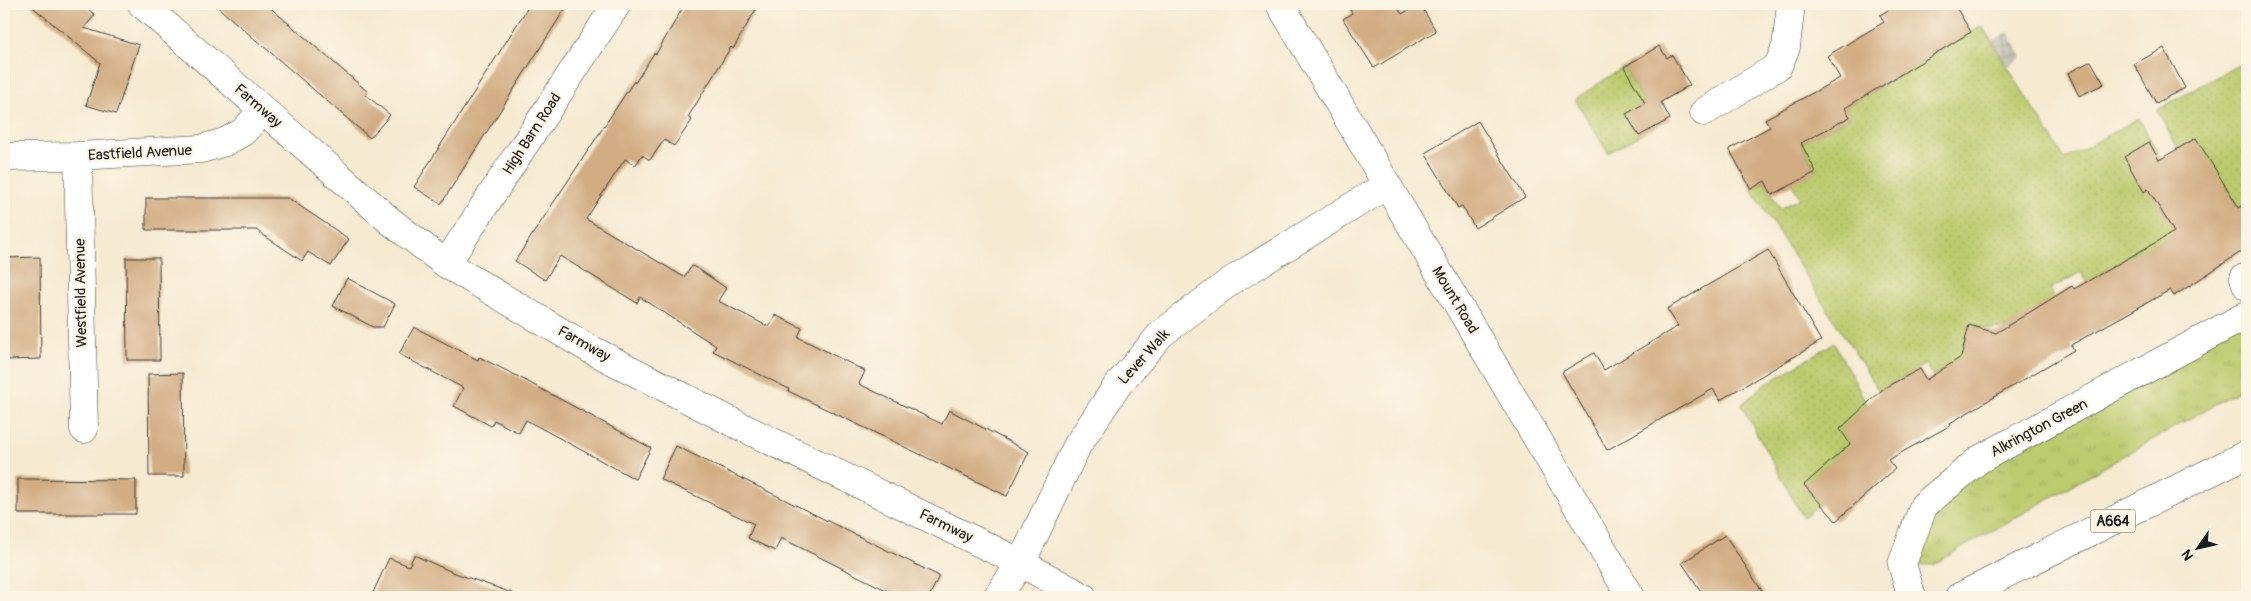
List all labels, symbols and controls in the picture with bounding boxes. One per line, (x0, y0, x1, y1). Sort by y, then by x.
street label: Farmway (230, 80, 286, 132)
street label: High Barn Road (498, 90, 566, 178)
street label: Eastfield Avenue (88, 141, 193, 165)
street label: Westfield Avenue (71, 238, 91, 348)
street label: Mount Road (1428, 263, 1482, 337)
street label: Farmway (554, 322, 614, 366)
street label: Lever Walk (1114, 325, 1174, 389)
street label: Alkrington Green (1987, 394, 2091, 462)
street label: Farmway (916, 505, 976, 547)
road number: A664 (2090, 510, 2136, 532)
north arrow (2174, 524, 2224, 574)
text: N (2178, 546, 2197, 564)

